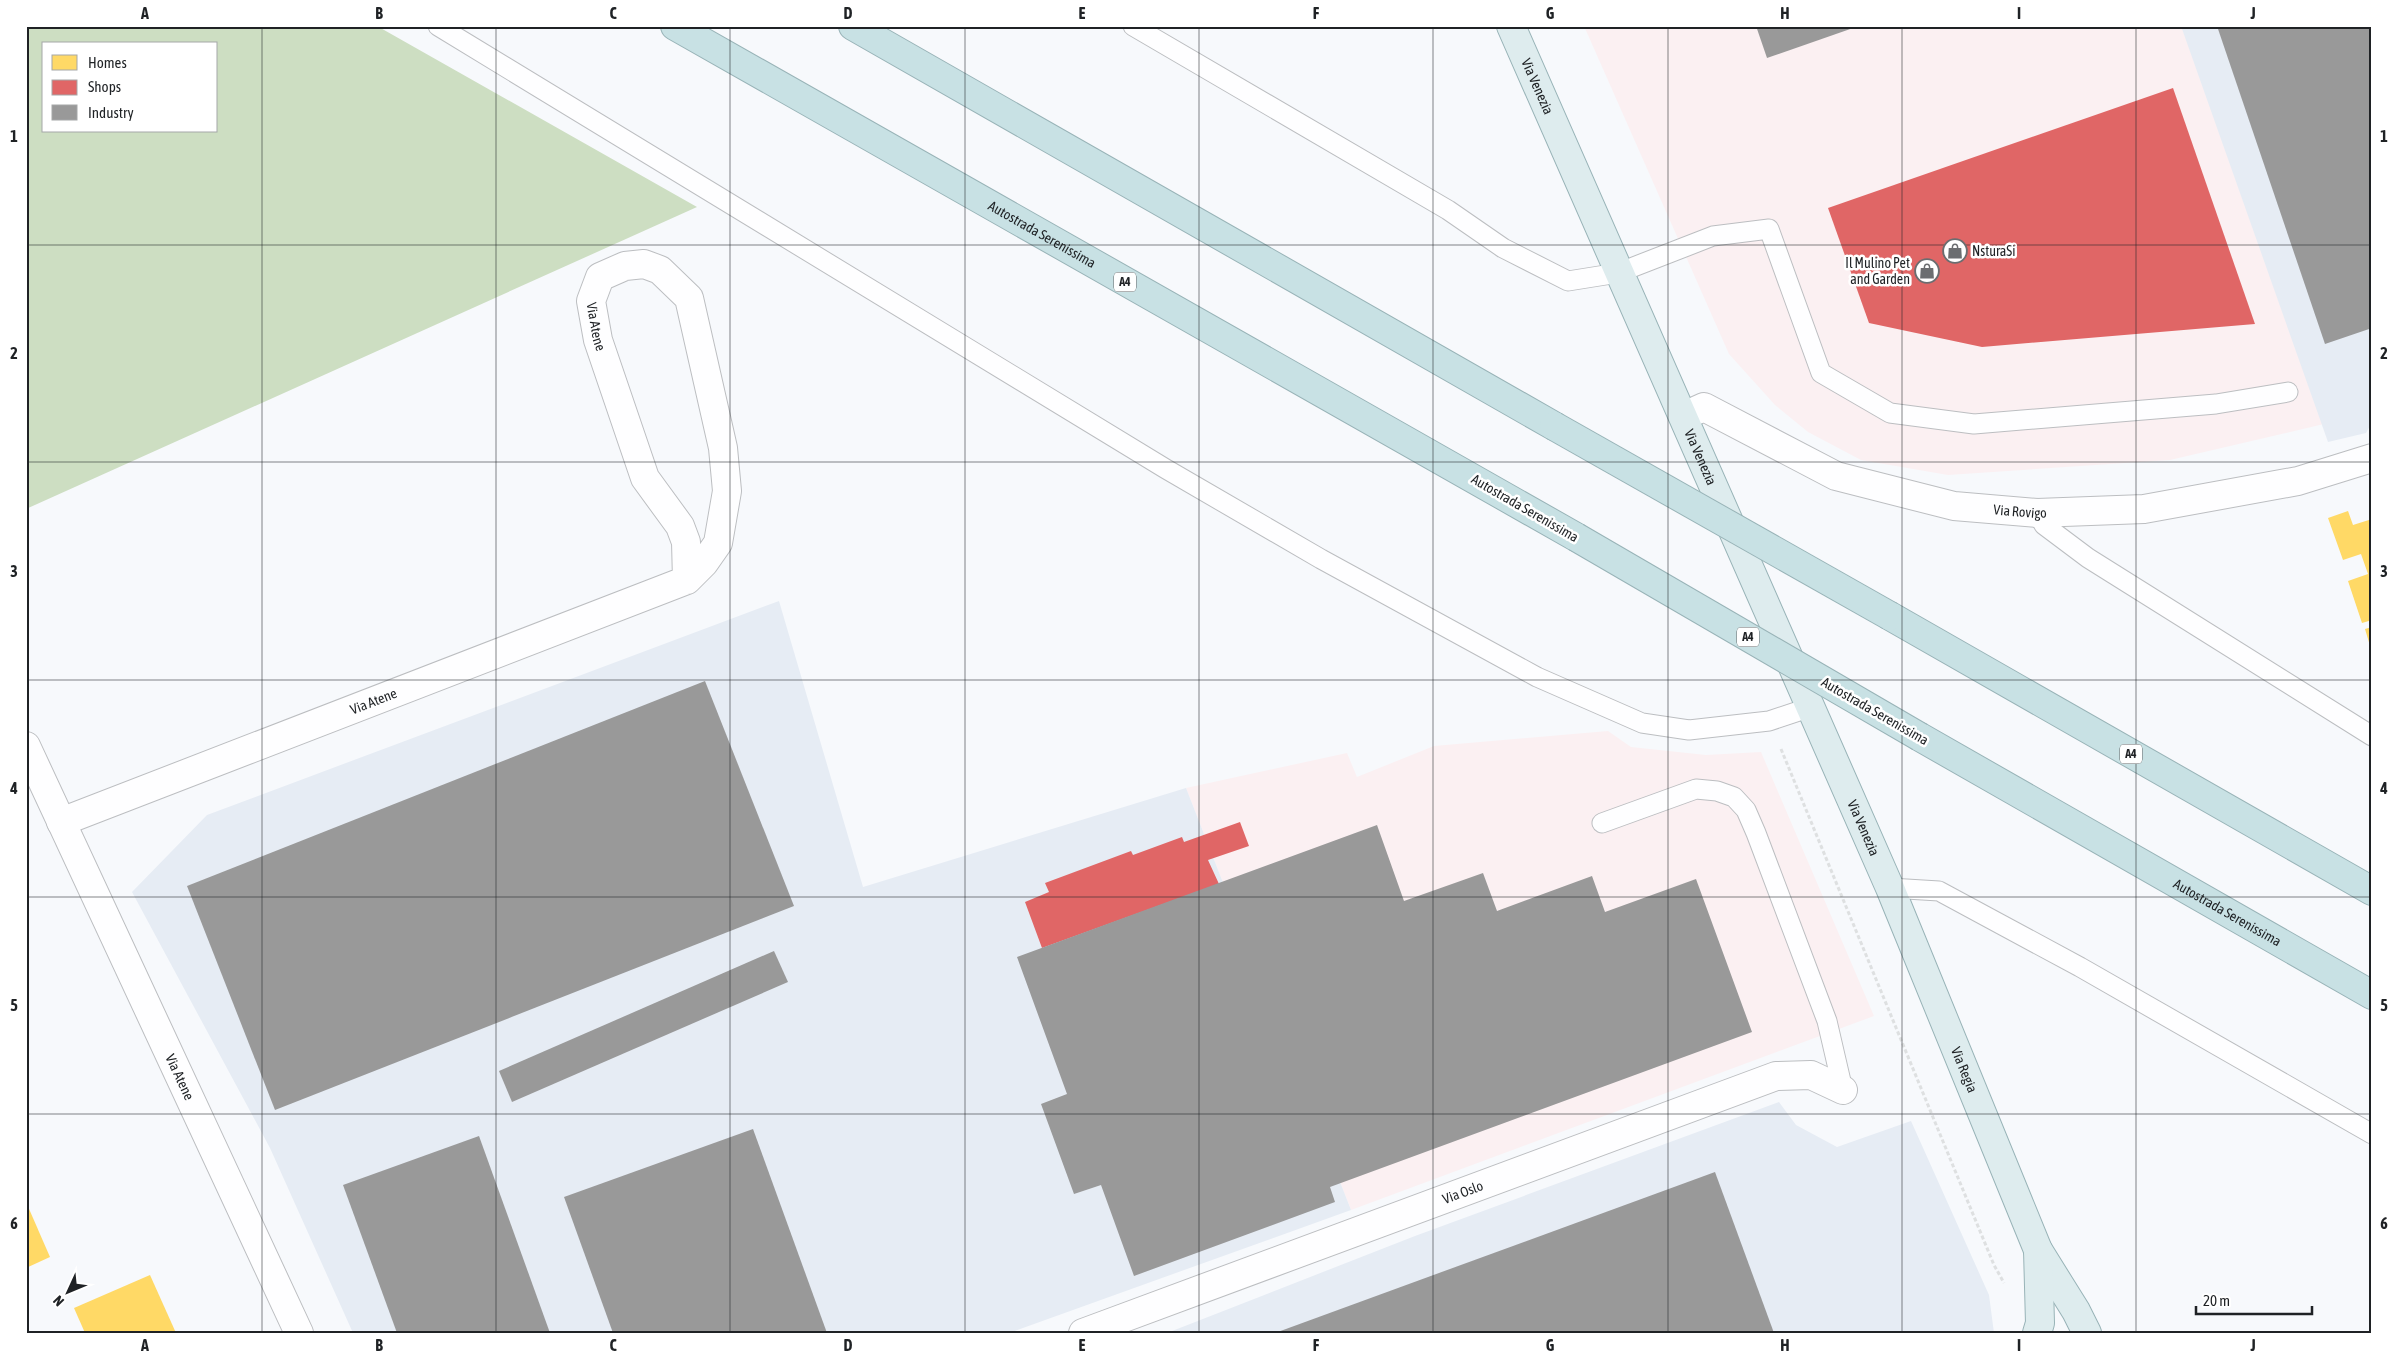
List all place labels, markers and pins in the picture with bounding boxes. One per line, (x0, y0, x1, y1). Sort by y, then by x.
shop icon: NsturaSi (1942, 238, 1968, 264)
place label: NsturaSi (1972, 243, 2015, 259)
place label: Il Mulino Pet and Garden (1845, 255, 1910, 287)
shop icon: Il Mulino Pet and Garden (1914, 258, 1940, 284)

